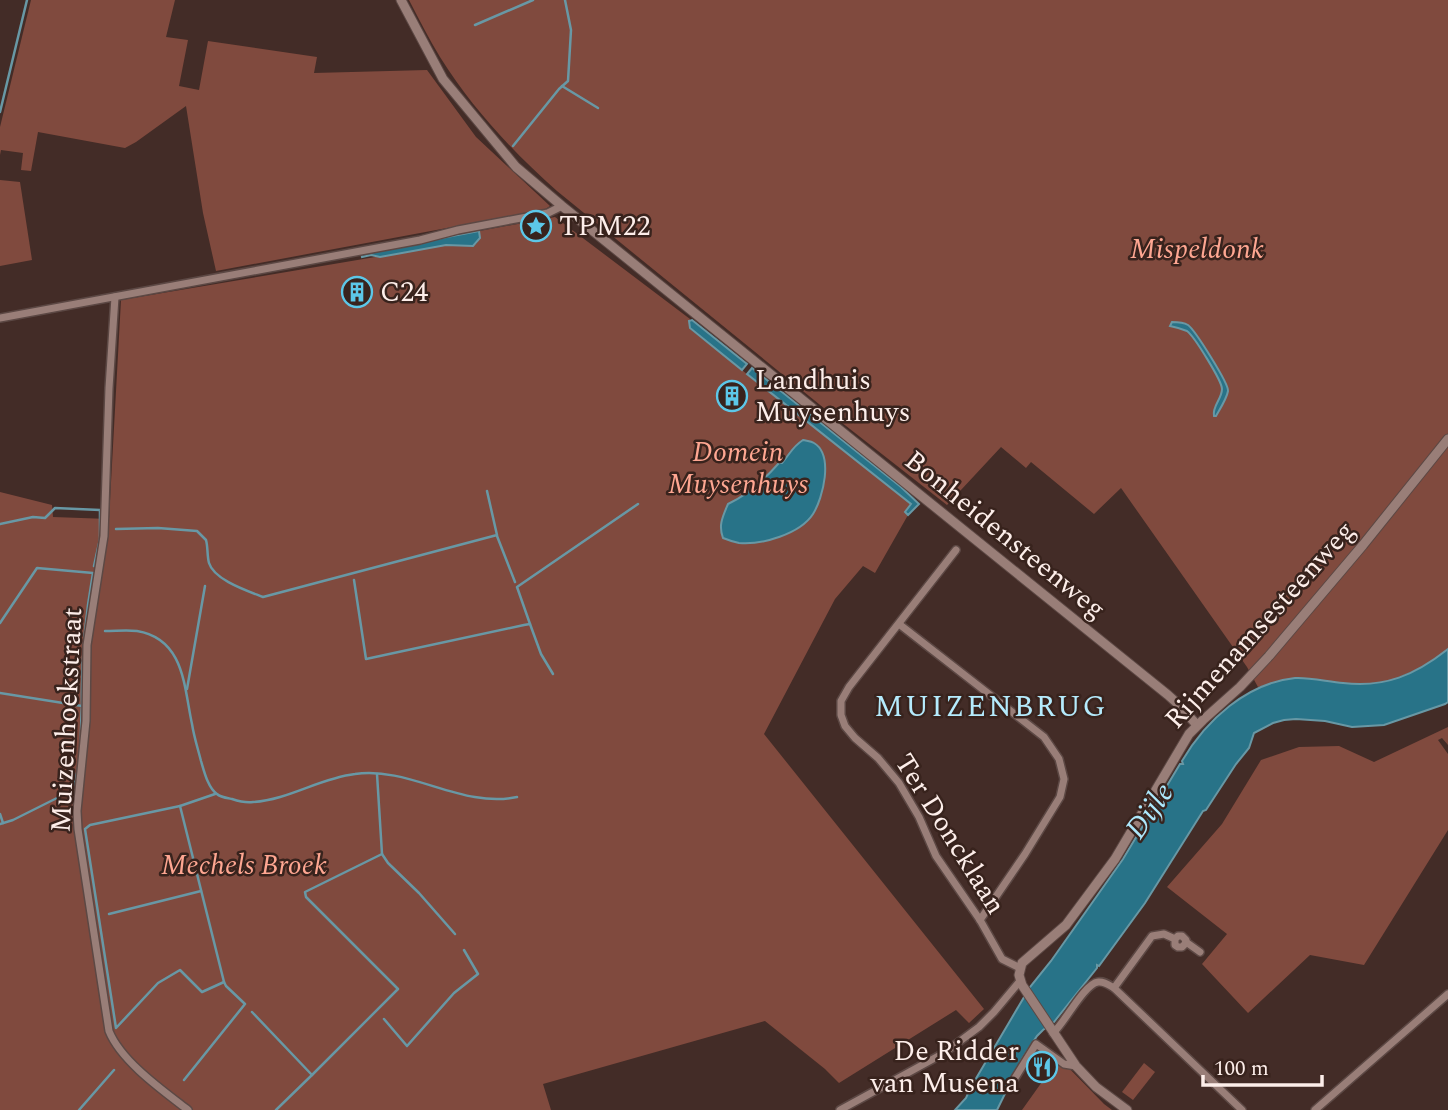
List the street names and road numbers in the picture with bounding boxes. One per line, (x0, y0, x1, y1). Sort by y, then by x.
street label: Bonheidensteenweg (895, 440, 1115, 630)
street label: Rijmenamsesteenweg (1154, 511, 1366, 739)
street label: Muizenhoekstraat (40, 606, 94, 834)
street label: Ter Doncklaan (883, 745, 1017, 923)

